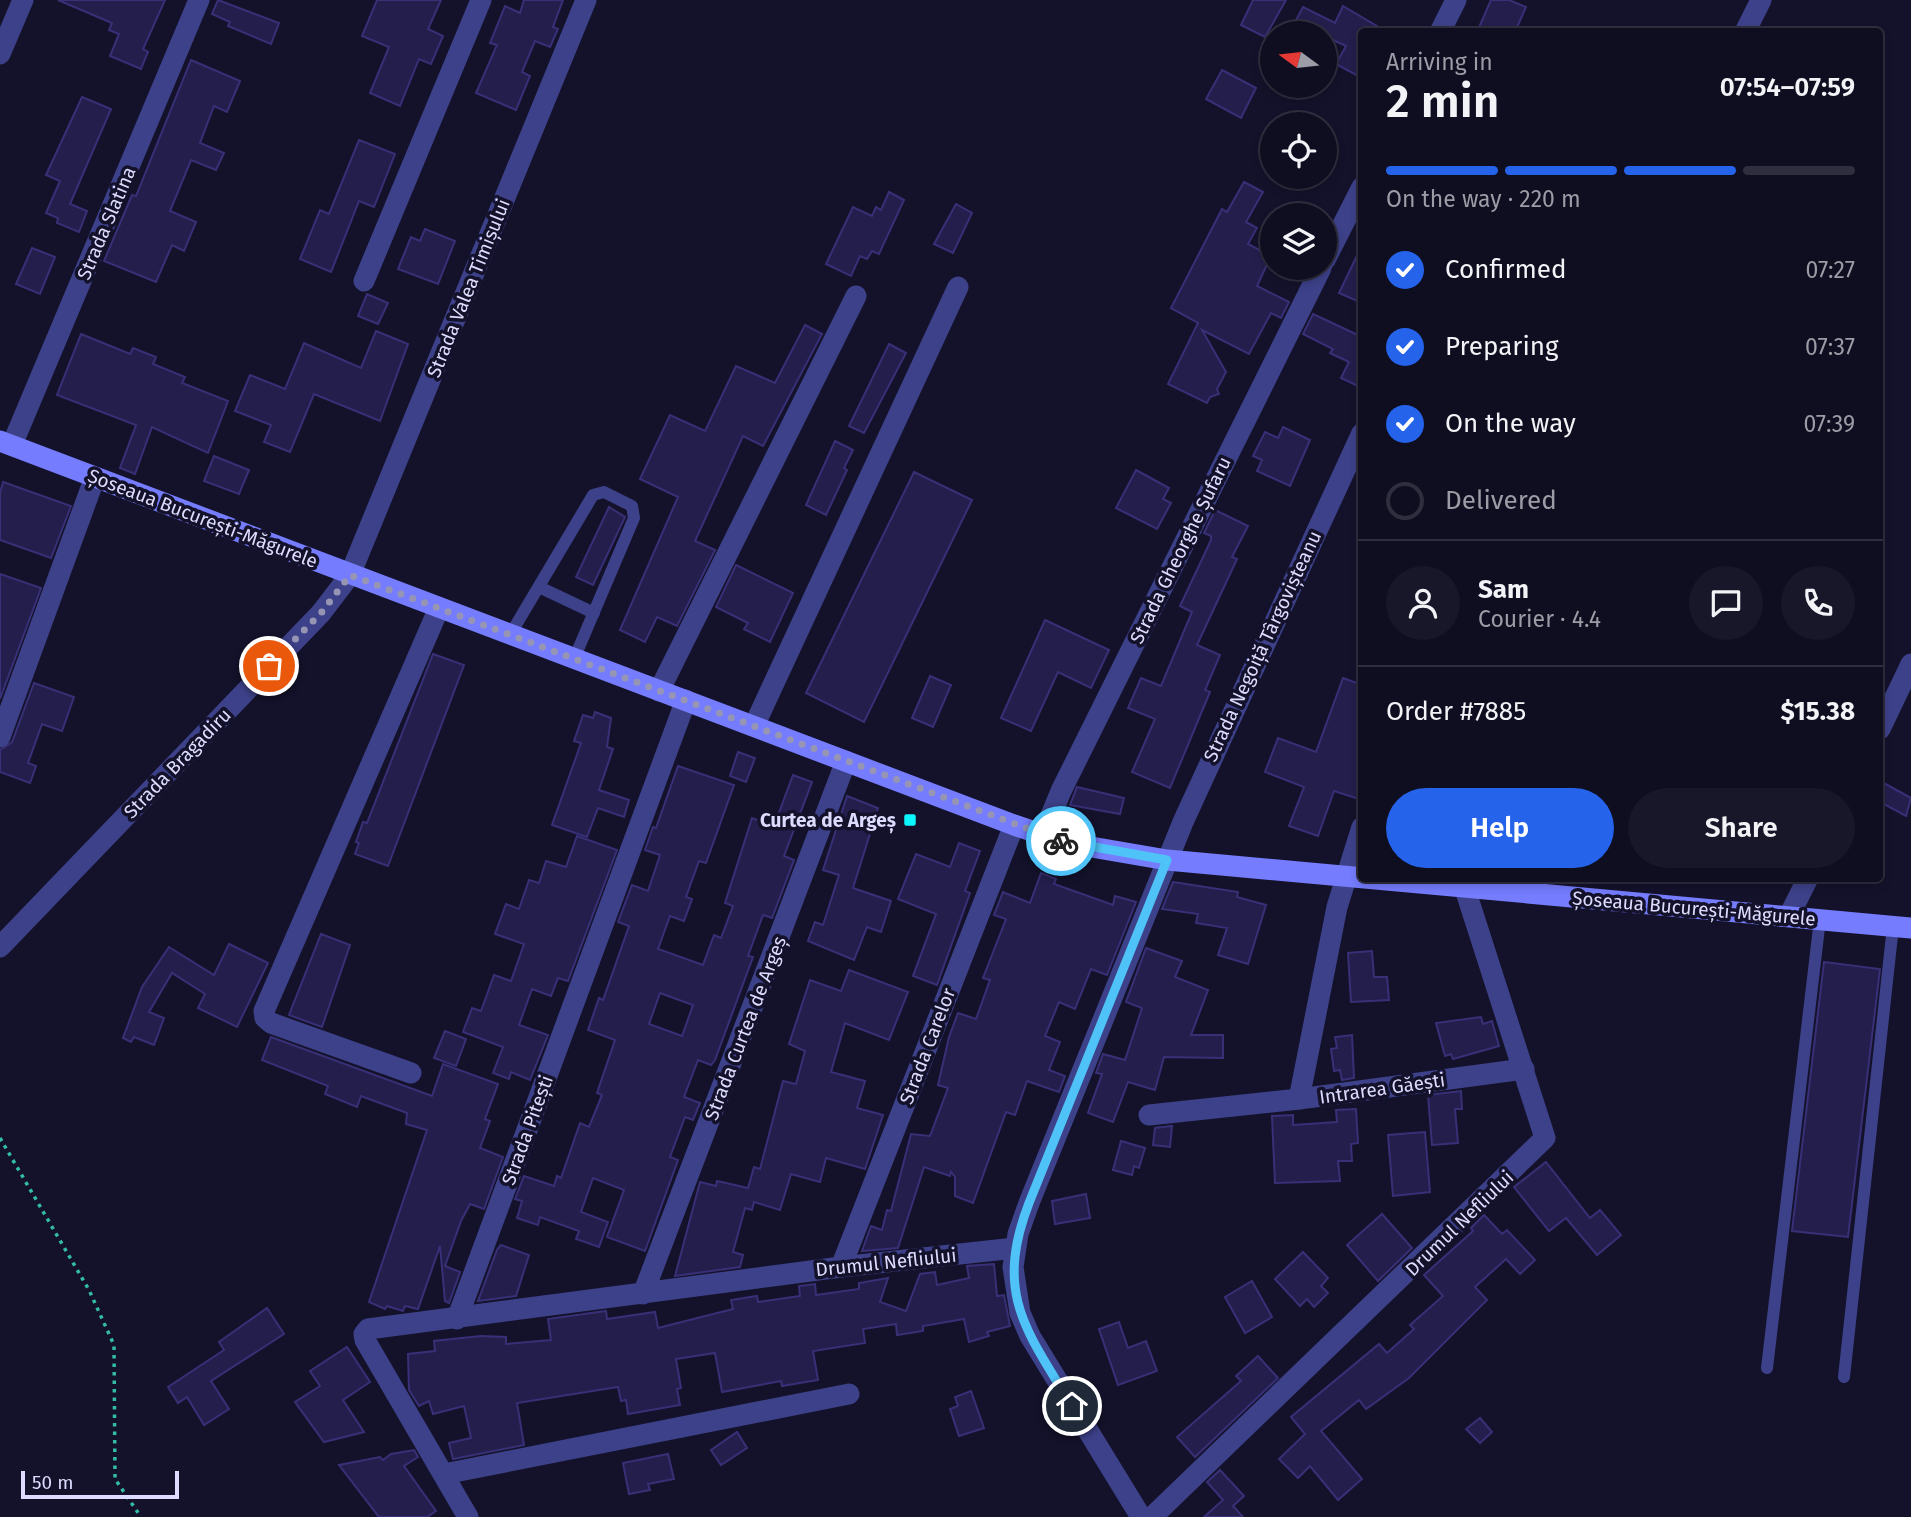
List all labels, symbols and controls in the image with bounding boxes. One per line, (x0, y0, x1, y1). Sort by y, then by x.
north arrow (1260, 21, 1337, 98)
map controls (1260, 21, 1337, 280)
text: Arriving in (1386, 48, 1493, 76)
text: 07:54–07:59 (1720, 72, 1855, 103)
text: 2 min (1386, 74, 1499, 129)
button: locate (1260, 112, 1337, 189)
street label: Strada Slatina (72, 163, 141, 283)
text: On the way · 220 m (1386, 185, 1581, 213)
street label: Strada Valea Timișului (422, 195, 516, 381)
button: layers (1260, 203, 1337, 280)
icon: check (1386, 251, 1424, 289)
text: Confirmed (1445, 254, 1566, 285)
text: 07:27 (1806, 256, 1855, 284)
icon: check (1386, 328, 1424, 366)
text: Preparing (1445, 331, 1558, 362)
text: 07:37 (1805, 333, 1855, 361)
icon: check (1386, 405, 1424, 443)
text: On the way (1445, 408, 1576, 439)
text: 07:39 (1803, 410, 1855, 438)
street label: Strada Gheorghe Șufaru (1125, 453, 1237, 648)
street label: Șoseaua București-Măgurele (84, 464, 321, 574)
text: Delivered (1445, 485, 1557, 516)
street label: Strada Negoiță Târgovișteanu (1199, 527, 1327, 766)
button: person (1386, 566, 1460, 640)
button: chat (1689, 566, 1763, 640)
button: phone (1781, 566, 1855, 640)
text: Sam (1478, 574, 1529, 605)
text: Courier · 4.4 (1478, 605, 1601, 633)
pin (239, 636, 299, 696)
icon: bag (250, 647, 288, 685)
text: Order #7885 (1386, 696, 1526, 727)
text: $15.38 (1780, 696, 1855, 727)
street label: Strada Bragadiru (119, 703, 236, 823)
button: Help (1386, 788, 1614, 868)
button: Share (1628, 788, 1855, 868)
courier (1026, 806, 1096, 876)
place label: Curtea de Argeș (760, 809, 896, 834)
marker: Curtea de Argeș (902, 812, 918, 828)
icon: bike (1042, 822, 1080, 860)
street label: Șoseaua București-Măgurele (1571, 886, 1817, 932)
street label: Strada Curtea de Argeș (700, 933, 792, 1124)
street label: Strada Carelor (895, 984, 960, 1108)
street label: Intrarea Găești (1318, 1068, 1447, 1110)
street label: Strada Pitești (497, 1072, 559, 1189)
street label: Drumul Nefliului (1400, 1166, 1518, 1281)
street label: Drumul Nefliului (814, 1244, 958, 1281)
pin (1042, 1376, 1102, 1436)
icon: home (1053, 1387, 1091, 1425)
scale bar (21, 1468, 178, 1500)
text: 50 m (32, 1471, 73, 1494)

